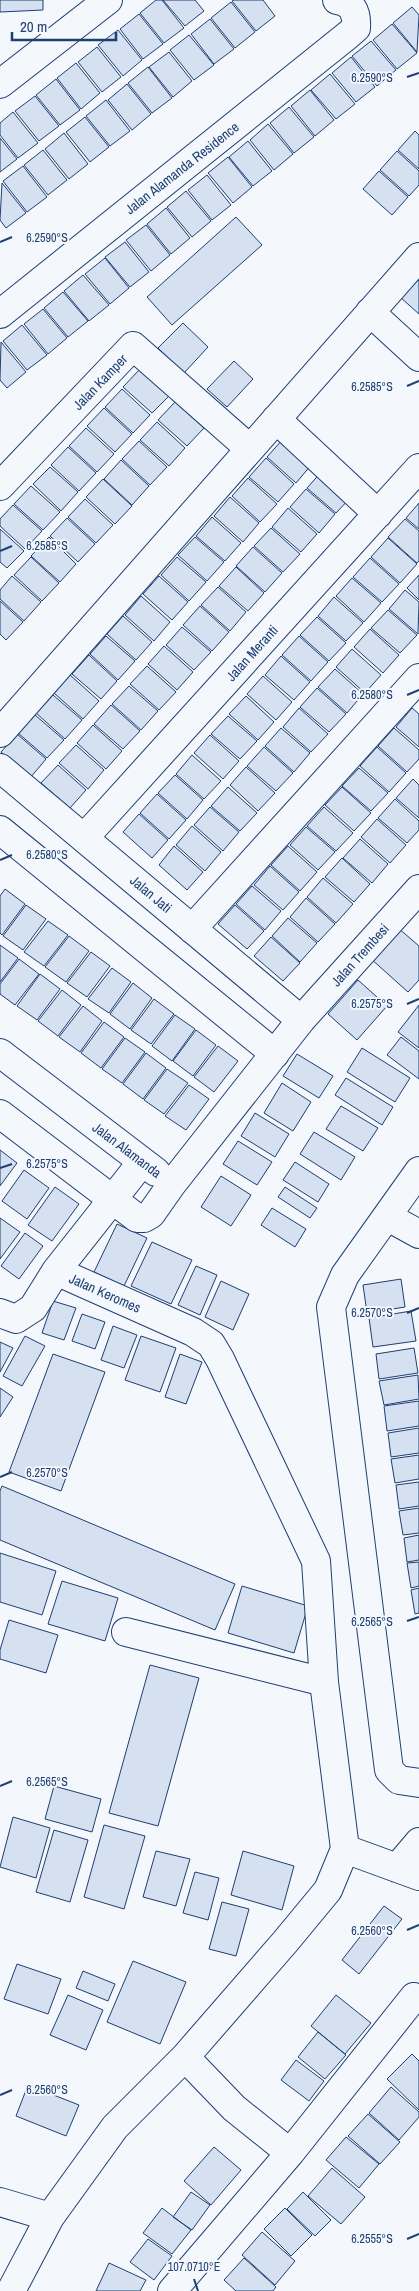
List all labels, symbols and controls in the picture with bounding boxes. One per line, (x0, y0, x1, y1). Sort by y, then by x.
scale bar (12, 10, 116, 42)
text: 20 m (20, 16, 47, 37)
text: 6.2590°S (351, 70, 393, 86)
street label: Jalan Alamanda Residence (121, 118, 243, 218)
text: 6.2590°S (26, 230, 68, 246)
street label: Jalan Kamper (69, 350, 131, 414)
text: 6.2585°S (351, 379, 393, 395)
text: 6.2585°S (26, 538, 68, 554)
street label: Jalan Meranti (222, 621, 282, 685)
text: 6.2580°S (351, 687, 393, 703)
text: 6.2580°S (26, 847, 68, 863)
street label: Jalan Jati (126, 871, 176, 917)
street label: Jalan Trembesi (327, 920, 393, 990)
text: 6.2575°S (351, 996, 393, 1012)
street label: Jalan Alamanda (89, 1118, 166, 1182)
text: 6.2575°S (26, 1156, 68, 1172)
street label: Jalan Keromes (66, 1269, 144, 1317)
text: 6.2570°S (351, 1305, 393, 1321)
text: 6.2570°S (26, 1465, 68, 1481)
text: 6.2565°S (351, 1614, 393, 1630)
text: 6.2565°S (26, 1774, 68, 1790)
text: 6.2560°S (351, 1923, 393, 1939)
text: 6.2560°S (26, 2082, 68, 2098)
text: 6.2555°S (351, 2231, 393, 2247)
text: 107.0710°E (168, 2259, 220, 2275)

